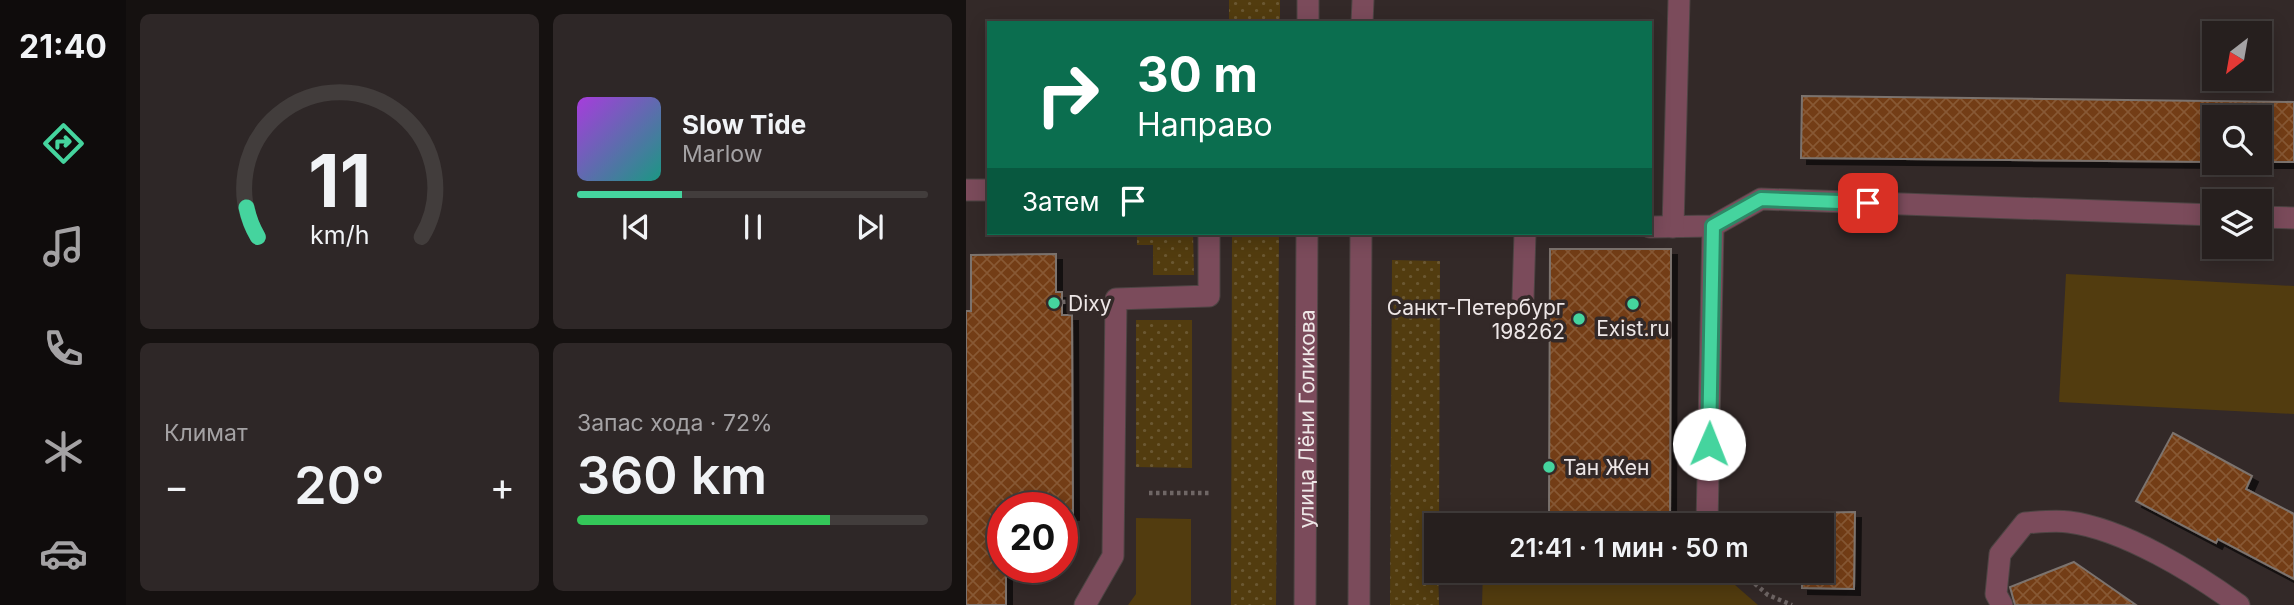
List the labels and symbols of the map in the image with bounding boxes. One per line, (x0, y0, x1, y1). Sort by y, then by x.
north arrow (2202, 21, 2272, 91)
pin (1838, 173, 1898, 233)
place label: Dixy (1068, 291, 1112, 316)
marker: Dixy (1046, 295, 1062, 311)
place label: Санкт-Петербург 198262 (1387, 295, 1565, 344)
marker: Exist.ru (1625, 296, 1641, 312)
street label: улица Лёни Голикова (1293, 309, 1319, 529)
marker: Санкт-Петербург 198262 (1571, 311, 1587, 327)
place label: Exist.ru (1596, 316, 1670, 341)
position arrow (1672, 407, 1746, 481)
place label: Тан Жен (1563, 455, 1649, 480)
marker: Тан Жен (1541, 459, 1557, 475)
speed limit sign: 20 (987, 492, 1078, 583)

